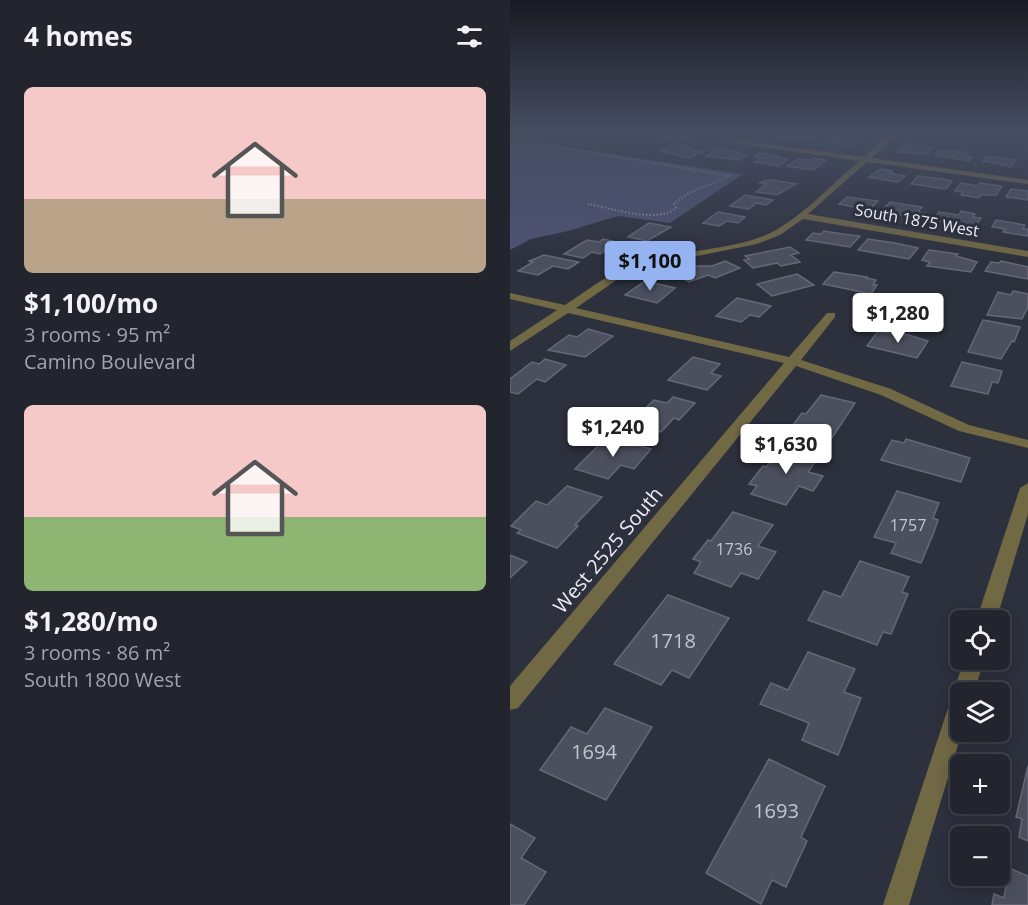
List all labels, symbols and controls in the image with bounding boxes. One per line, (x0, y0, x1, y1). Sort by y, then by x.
text: 4 homes (24, 18, 133, 54)
icon: filters (453, 20, 486, 53)
icon: home (201, 126, 309, 234)
street label: South 1875 West (853, 198, 981, 242)
pin: $1,100 (601, 241, 699, 292)
text: $1,100 (619, 247, 681, 274)
text: $1,100/mo (24, 285, 158, 321)
pin: $1,280 (849, 293, 947, 344)
text: $1,280 (867, 299, 929, 326)
text: 3 rooms · 95 m² (24, 321, 170, 348)
text: Camino Boulevard (24, 348, 196, 375)
pin: $1,240 (564, 407, 662, 458)
text: $1,240 (582, 413, 644, 440)
pin: $1,630 (737, 424, 835, 475)
text: $1,630 (755, 430, 817, 457)
icon: home (201, 444, 309, 552)
street label: West 2525 South (547, 481, 668, 619)
house number: 1757 (890, 514, 926, 536)
house number: 1736 (716, 538, 752, 560)
text: $1,280/mo (24, 603, 158, 639)
map controls (950, 610, 1010, 886)
button: locate (950, 610, 1010, 670)
house number: 1718 (650, 627, 696, 654)
text: 3 rooms · 86 m² (24, 639, 170, 666)
text: South 1800 West (24, 666, 181, 693)
button: layers (950, 682, 1010, 742)
house number: 1694 (571, 738, 617, 765)
button: + (950, 754, 1010, 814)
house number: 1693 (753, 797, 799, 824)
button: − (950, 826, 1010, 886)

